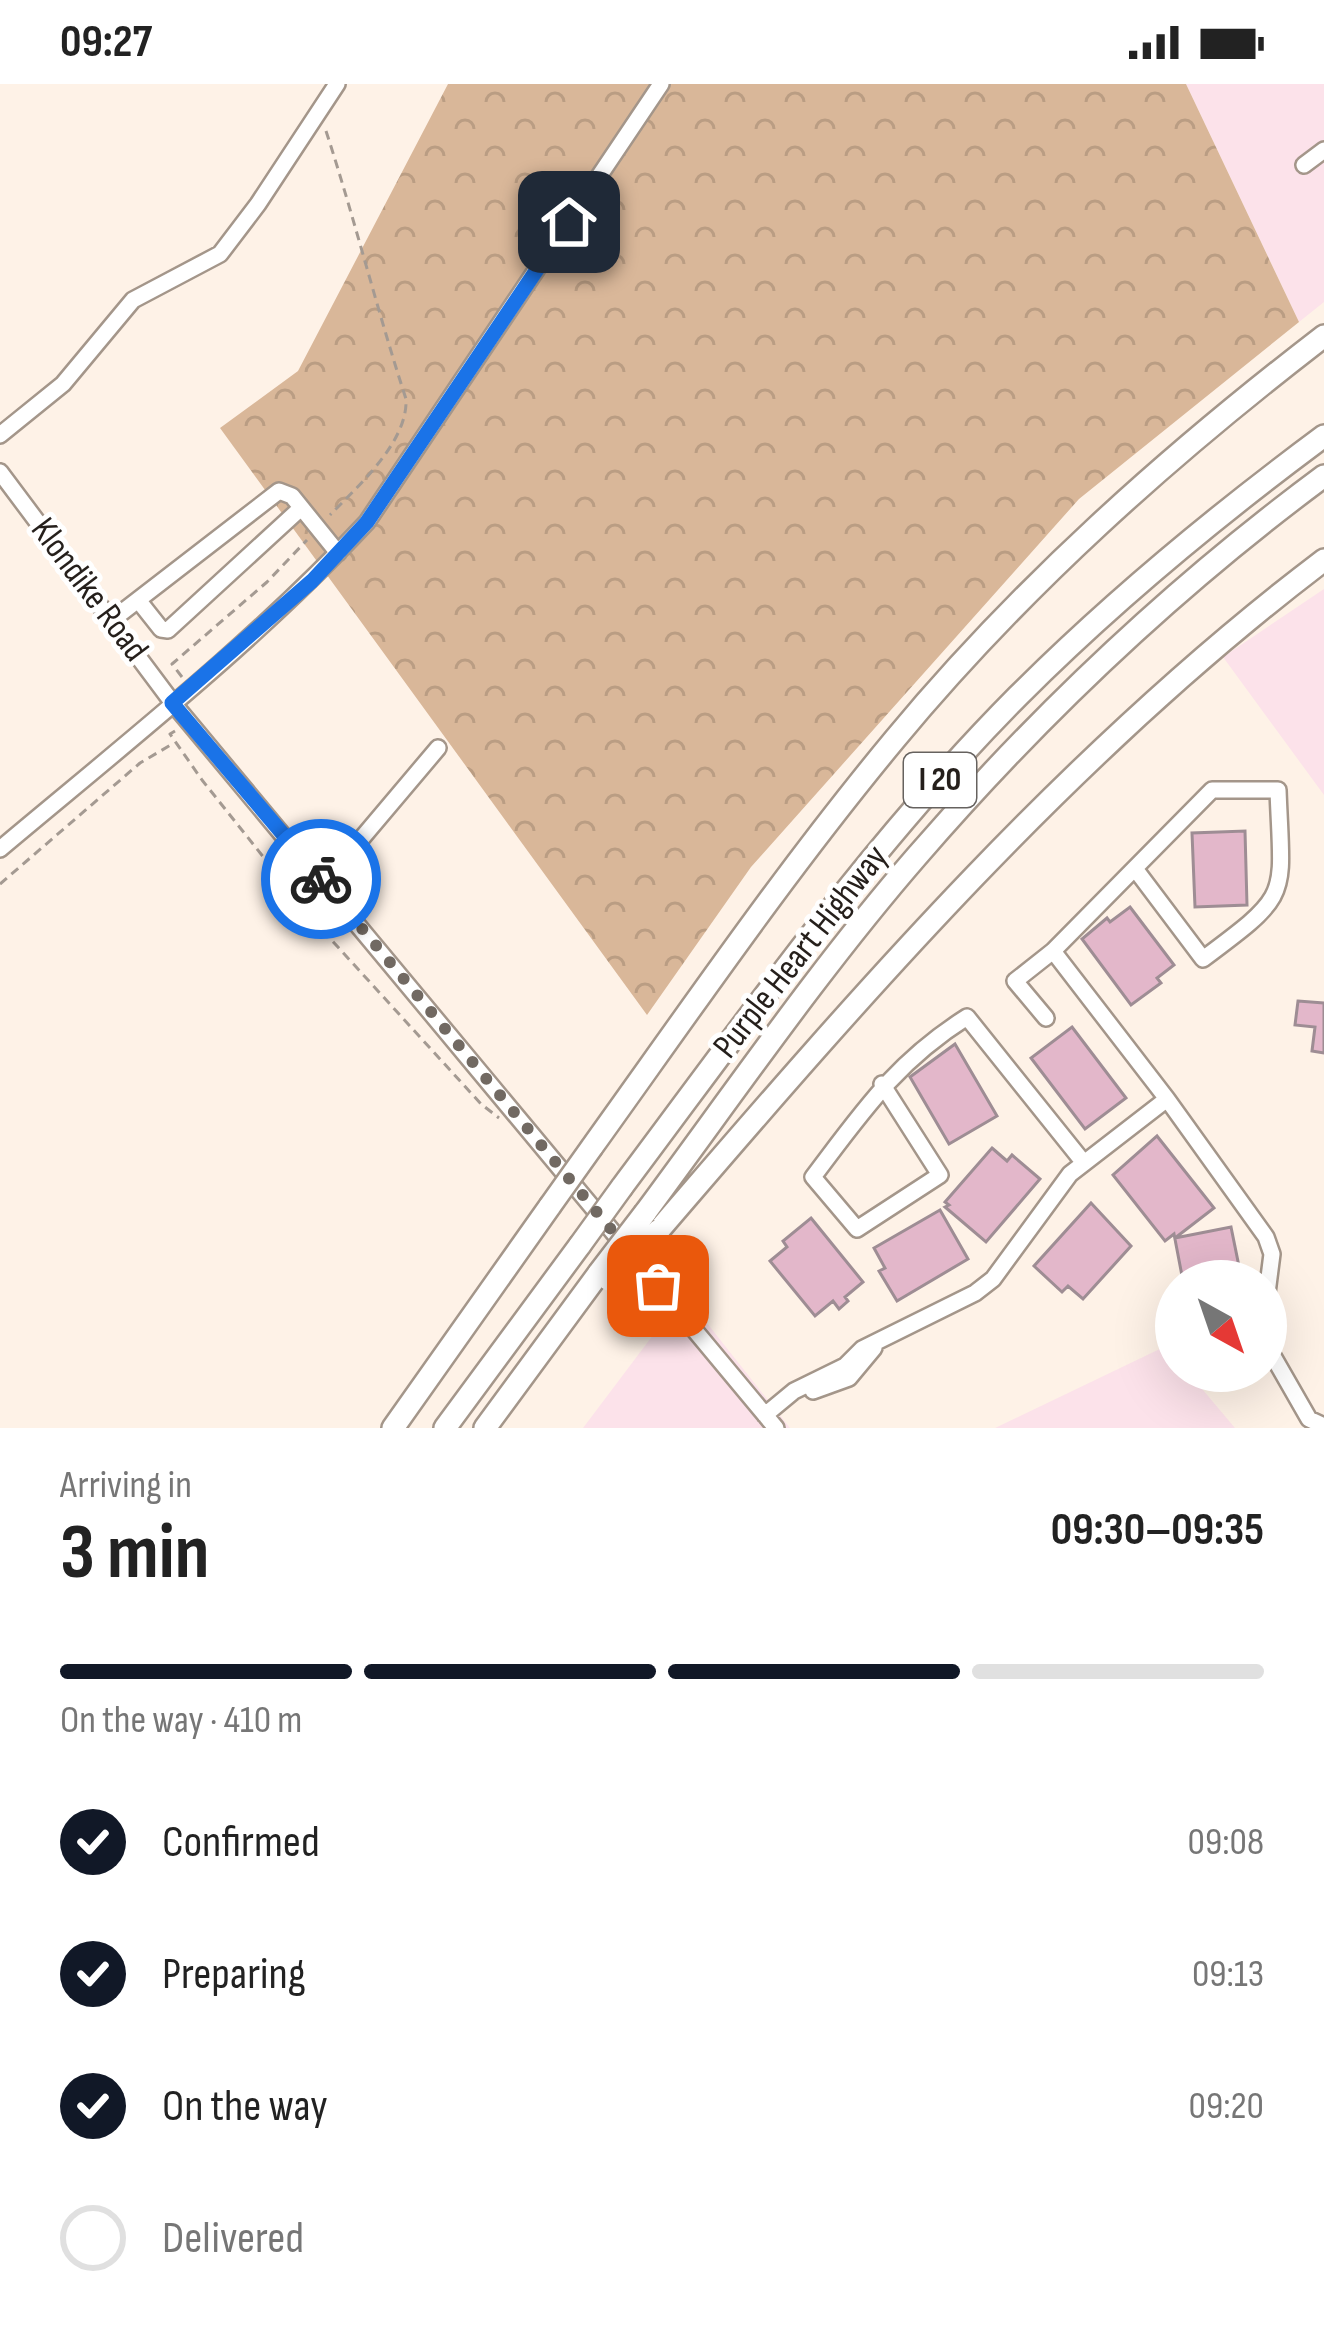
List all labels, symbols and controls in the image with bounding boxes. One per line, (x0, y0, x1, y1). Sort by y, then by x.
text: 09:27 (60, 15, 152, 70)
pin (518, 171, 620, 273)
icon: home (536, 189, 602, 255)
street label: Klondike Road (21, 510, 157, 670)
road number: I 20 (904, 753, 976, 807)
courier (261, 819, 381, 939)
street label: Purple Heart Highway (704, 837, 898, 1067)
icon: bike (288, 846, 354, 912)
pin (607, 1235, 709, 1337)
icon: bag (625, 1253, 691, 1319)
north arrow (1155, 1260, 1287, 1392)
map controls (1155, 1260, 1287, 1392)
text: Arriving in (60, 1462, 192, 1509)
text: 09:30–09:35 (1051, 1503, 1264, 1558)
text: 3 min (60, 1507, 209, 1600)
text: On the way · 410 m (60, 1697, 302, 1744)
icon: check (60, 1809, 126, 1875)
text: Confirmed (162, 1815, 320, 1870)
text: 09:08 (1188, 1819, 1264, 1866)
icon: check (60, 1941, 126, 2007)
text: Preparing (162, 1947, 306, 2002)
text: 09:13 (1192, 1951, 1264, 1998)
icon: check (60, 2073, 126, 2139)
text: On the way (162, 2079, 328, 2134)
text: 09:20 (1188, 2083, 1264, 2130)
text: Delivered (162, 2211, 304, 2266)

